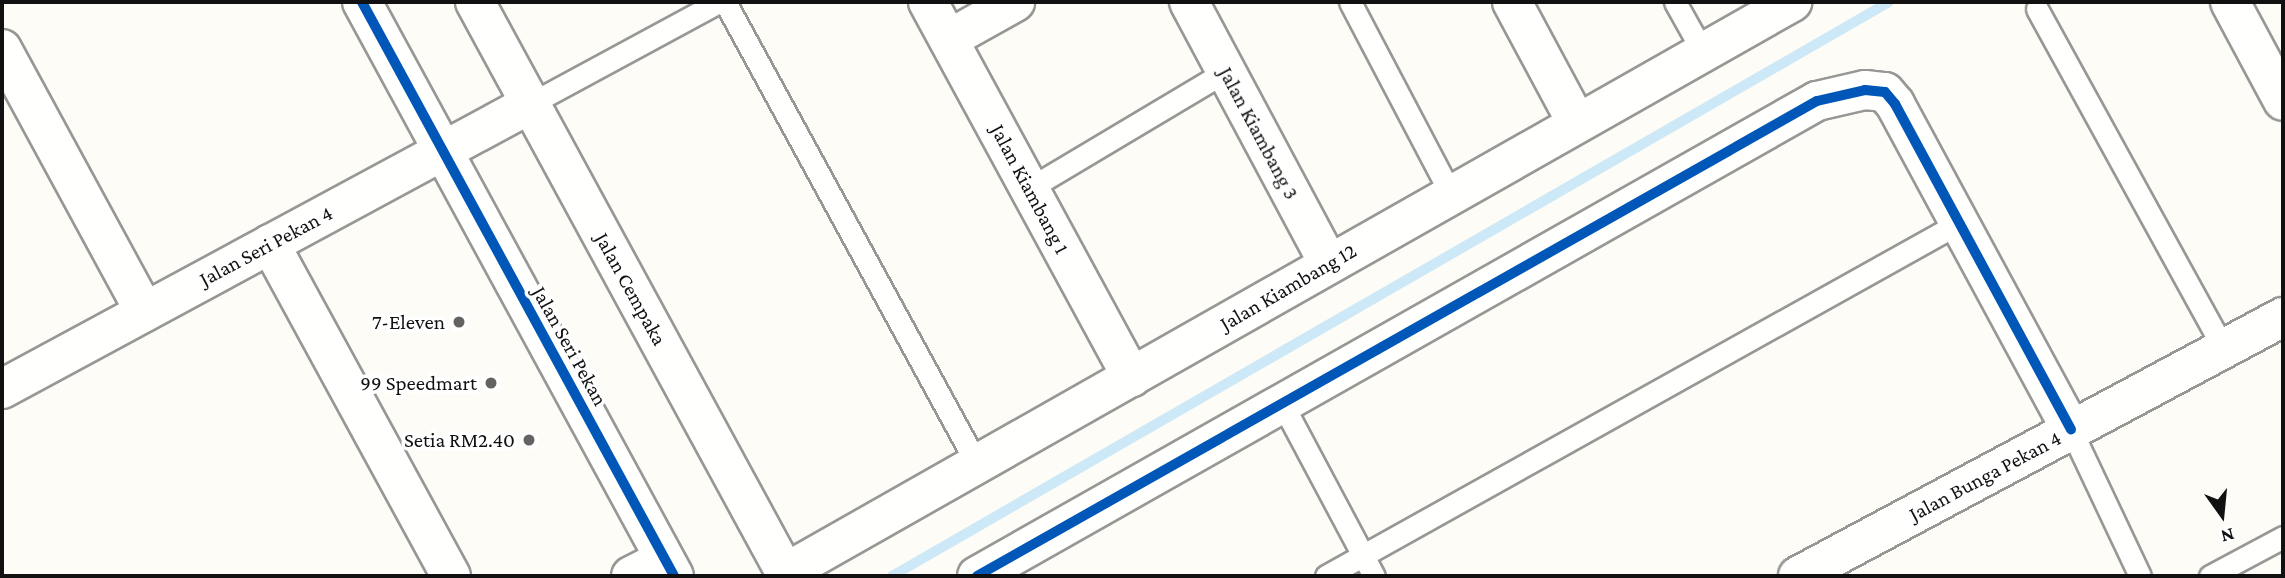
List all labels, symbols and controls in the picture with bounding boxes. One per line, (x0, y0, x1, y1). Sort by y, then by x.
street label: Jalan Kiambang 3 (1214, 62, 1304, 204)
street label: Jalan Kiambang 1 (985, 120, 1075, 258)
street label: Jalan Seri Pekan 4 (195, 200, 337, 292)
street label: Jalan Cempaka (590, 228, 672, 350)
street label: Jalan Kiambang 12 (1215, 238, 1361, 336)
street label: Jalan Seri Pekan (527, 282, 613, 410)
place label: 7-Eleven (372, 309, 445, 335)
marker: 7-Eleven (451, 314, 467, 330)
place label: 99 Speedmart (360, 370, 477, 396)
marker: 99 Speedmart (483, 375, 499, 391)
street label: Jalan Bunga Pekan 4 (1905, 425, 2065, 527)
place label: Setia RM2.40 (404, 427, 515, 453)
marker: Setia RM2.40 (521, 432, 537, 448)
north arrow (2187, 480, 2257, 550)
text: N (2219, 524, 2237, 548)

